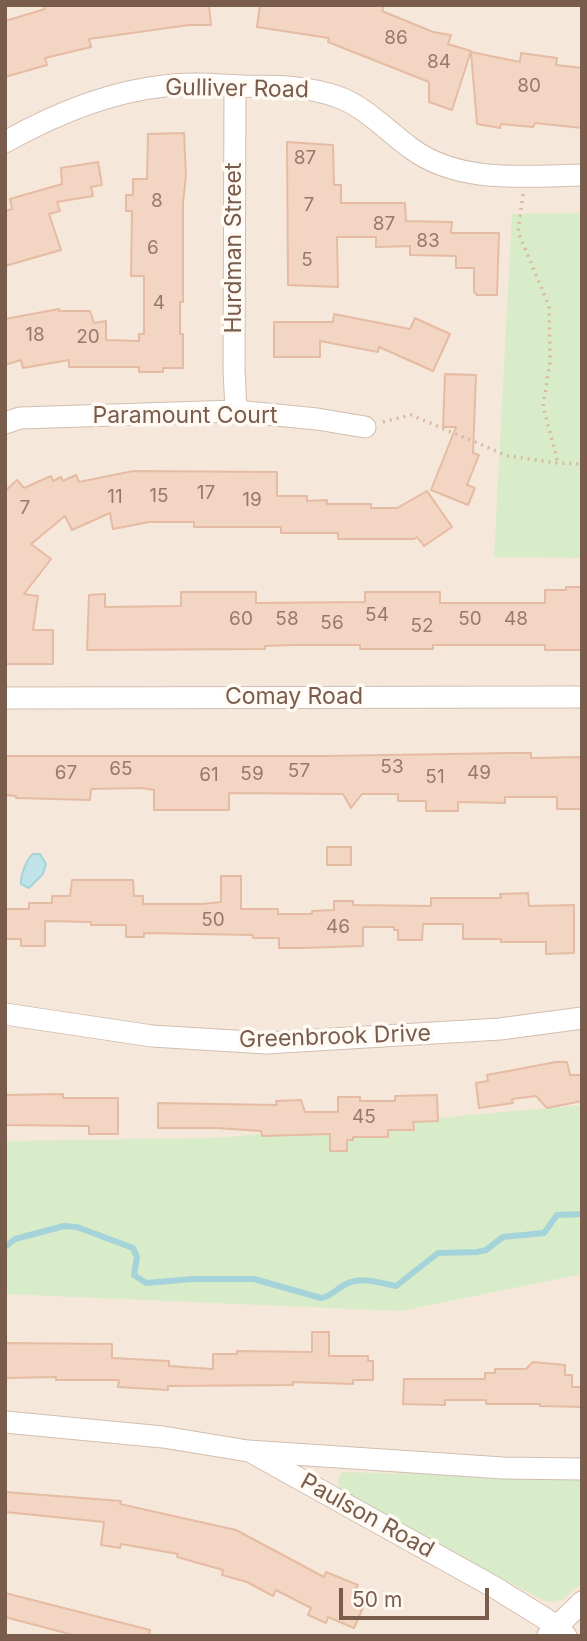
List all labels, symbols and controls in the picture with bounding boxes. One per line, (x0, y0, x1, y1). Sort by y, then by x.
house number: 86 (384, 27, 408, 49)
house number: 84 (427, 51, 451, 73)
street label: Gulliver Road (165, 74, 309, 104)
house number: 80 (517, 75, 541, 97)
house number: 87 (294, 147, 316, 169)
street label: Hurdman Street (220, 162, 248, 334)
house number: 8 (151, 190, 163, 212)
house number: 7 (304, 194, 314, 216)
house number: 87 (373, 213, 395, 235)
house number: 83 (416, 230, 440, 252)
house number: 6 (147, 237, 159, 259)
house number: 5 (301, 249, 313, 271)
house number: 4 (153, 292, 165, 314)
house number: 18 (25, 324, 45, 346)
house number: 20 (76, 326, 100, 348)
street label: Paramount Court (92, 402, 278, 430)
house number: 17 (197, 482, 215, 504)
house number: 15 (149, 485, 169, 507)
house number: 11 (107, 486, 123, 508)
house number: 19 (242, 489, 262, 511)
house number: 7 (20, 497, 30, 519)
house number: 54 (365, 604, 389, 626)
house number: 60 (229, 608, 253, 630)
house number: 58 (275, 608, 299, 630)
house number: 50 (458, 608, 482, 630)
house number: 48 (504, 608, 528, 630)
house number: 56 (320, 612, 344, 634)
house number: 52 (410, 615, 434, 637)
street label: Comay Road (225, 683, 363, 711)
house number: 53 (380, 756, 404, 778)
house number: 65 (109, 758, 133, 780)
house number: 57 (288, 760, 310, 782)
house number: 67 (55, 762, 77, 784)
house number: 49 (467, 762, 491, 784)
house number: 59 (240, 763, 264, 785)
house number: 61 (199, 764, 219, 786)
house number: 51 (425, 766, 445, 788)
house number: 50 (201, 909, 225, 931)
house number: 46 (326, 916, 350, 938)
street label: Greenbrook Drive (239, 1020, 431, 1054)
house number: 45 (352, 1106, 376, 1128)
street label: Paulson Road (295, 1468, 439, 1564)
scale bar (342, 1574, 492, 1618)
text: 50 m (352, 1587, 402, 1612)

